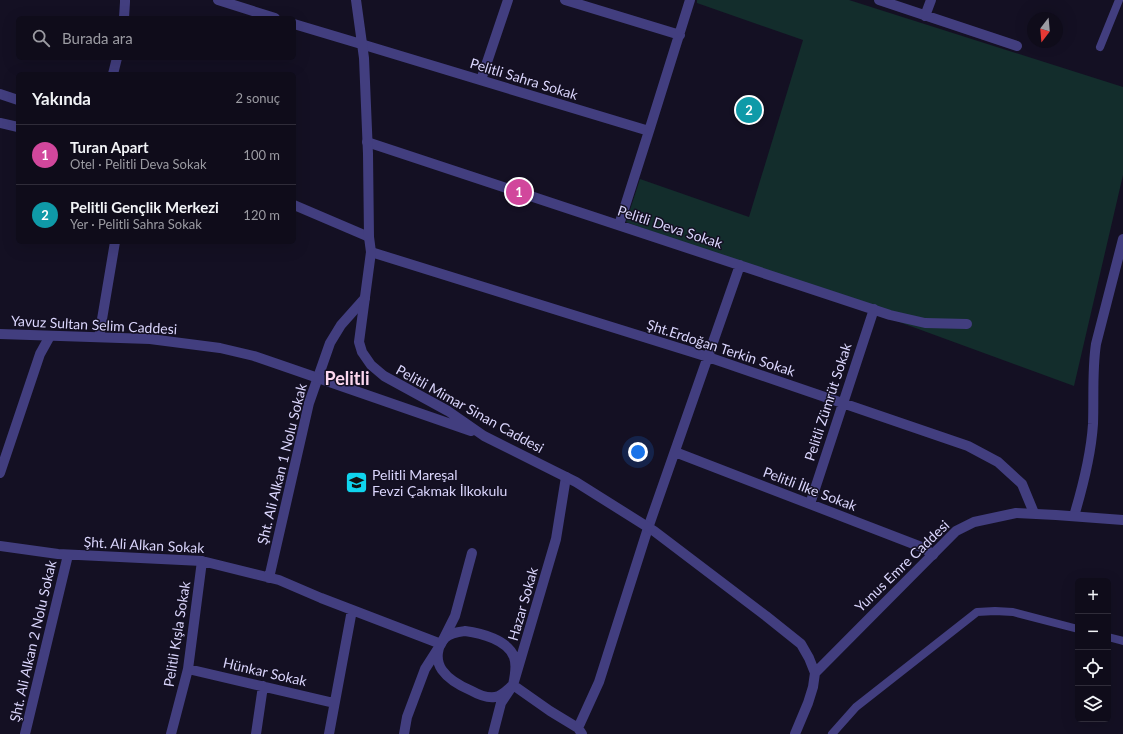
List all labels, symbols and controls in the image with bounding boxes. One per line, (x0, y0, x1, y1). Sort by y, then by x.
north arrow (1027, 12, 1063, 48)
search box (16, 16, 296, 60)
icon: search (30, 27, 52, 49)
text: Burada ara (62, 29, 133, 47)
street label: Pelitli Sahra Sokak (468, 54, 581, 103)
text: Yakında (32, 88, 91, 109)
text: 2 sonuç (235, 90, 280, 106)
pin: 2 (736, 95, 762, 125)
text: Turan Apart (70, 138, 149, 156)
text: 1 (41, 147, 49, 163)
text: 100 m (243, 147, 280, 163)
text: Otel · Pelitli Deva Sokak (70, 156, 207, 172)
pin: 1 (506, 177, 532, 207)
text: Pelitli Gençlik Merkezi (70, 198, 219, 216)
street label: Pelitli Deva Sokak (615, 202, 726, 252)
text: 2 (41, 207, 49, 223)
text: 120 m (243, 207, 280, 223)
text: Yer · Pelitli Sahra Sokak (70, 216, 202, 232)
street label: Yavuz Sultan Selim Caddesi (11, 312, 178, 337)
street label: Şht.Erdoğan Terkin Sokak (645, 316, 798, 380)
street label: Pelitli Zümrüt Sokak (800, 340, 855, 463)
street label: Pelitli Mimar Sinan Caddesi (393, 361, 547, 456)
district label: Pelitli (324, 367, 370, 389)
street label: Şht. Ali Alkan 1 Nolu Sokak (253, 381, 310, 546)
your location (628, 442, 648, 462)
street label: Pelitli İlke Sokak (761, 463, 860, 514)
place label: Pelitli Mareşal Fevzi Çakmak İlkokulu (372, 466, 507, 499)
school or university icon: Pelitli Mareşal Fevzi Çakmak İlkokulu (344, 470, 370, 496)
street label: Yunus Emre Caddesi (851, 516, 952, 615)
street label: Şht. Ali Alkan Sokak (83, 533, 206, 556)
street label: Şht. Ali Alkan 2 Nolu Sokak (6, 557, 60, 723)
street label: Hazar Sokak (504, 564, 541, 643)
map controls (1075, 578, 1111, 722)
button: + (1075, 578, 1111, 614)
street label: Pelitli Kışla Sokak (160, 579, 193, 688)
button: − (1075, 614, 1111, 650)
button: locate (1075, 650, 1111, 686)
street label: Hünkar Sokak (222, 654, 309, 690)
button: layers (1075, 686, 1111, 722)

